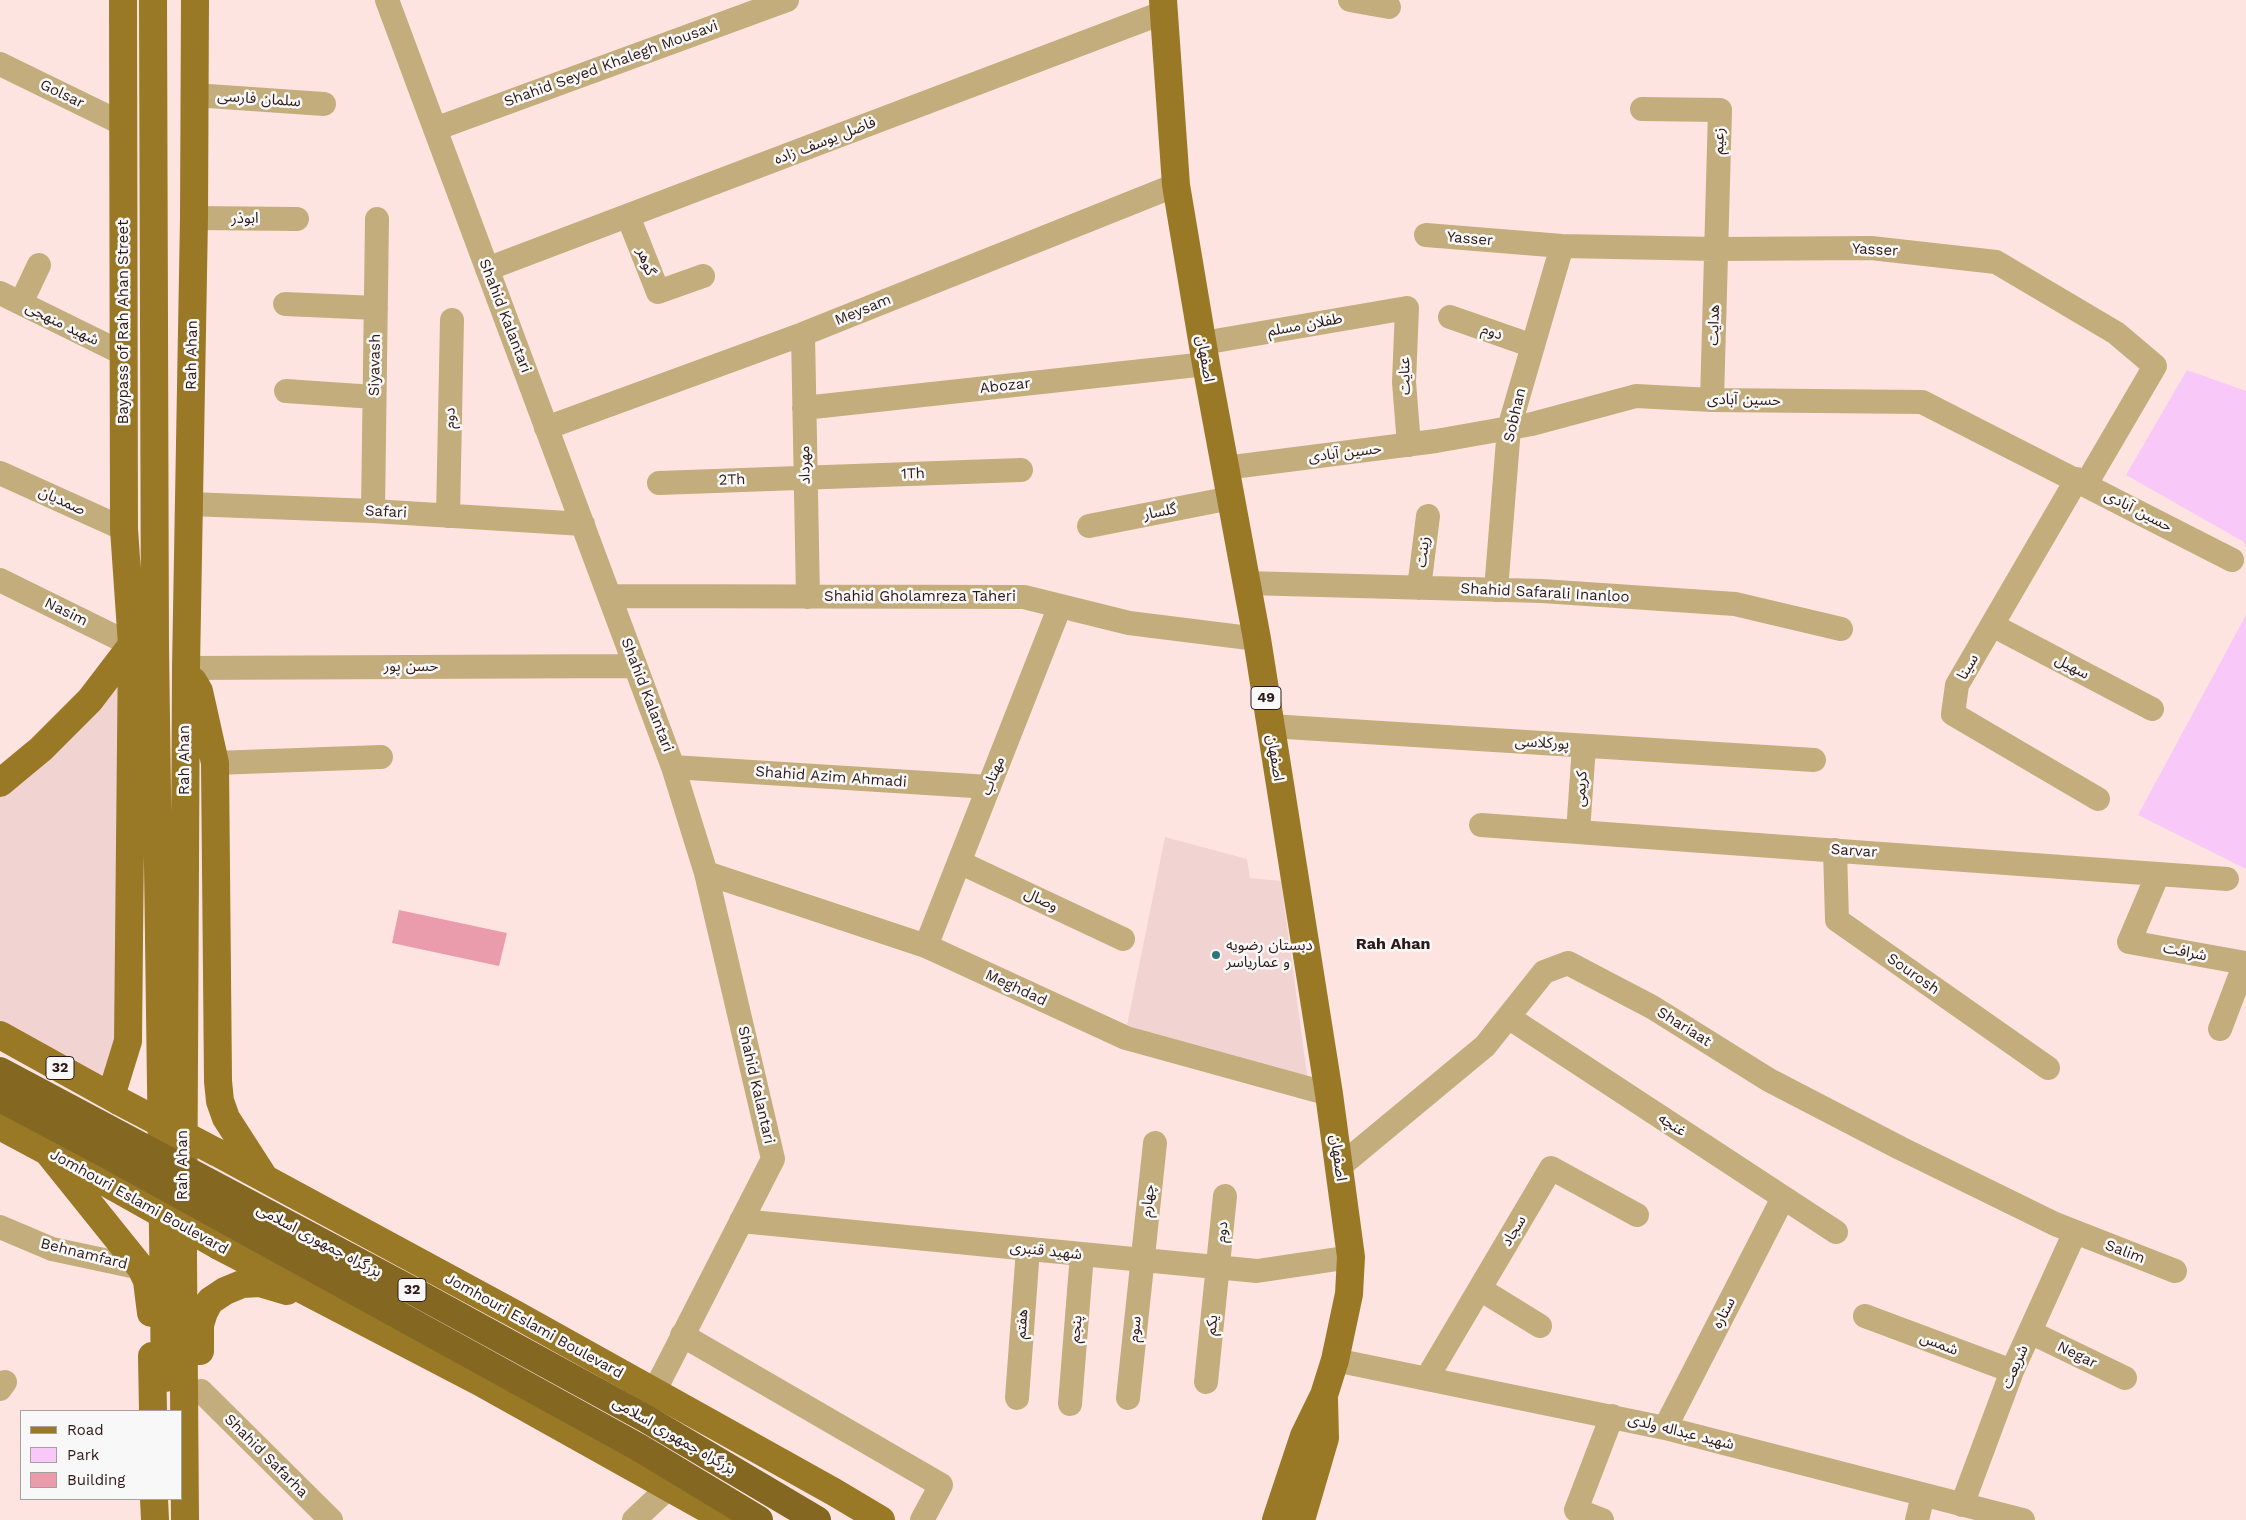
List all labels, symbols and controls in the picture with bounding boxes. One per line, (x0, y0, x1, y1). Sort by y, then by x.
street label: Shahid Seyed Khalegh Mousavi (502, 17, 720, 111)
street label: Golsar (37, 76, 87, 112)
street label: سلمان فارسی (217, 87, 301, 111)
street label: فاضل یوسف زاده (772, 113, 878, 169)
street label: زعیم (1710, 127, 1728, 155)
street label: ابوذر (231, 210, 259, 228)
street label: Baypass of Rah Ahan Street (115, 220, 133, 424)
street label: Yasser (1446, 228, 1494, 250)
street label: Yasser (1851, 240, 1899, 260)
street label: گوهر (633, 246, 659, 278)
street label: Shahid Kalantari (475, 257, 535, 375)
street label: Meysam (832, 291, 894, 329)
street label: شهید منهجی (22, 299, 102, 349)
street label: هدایت (1704, 304, 1724, 346)
street label: طفلان مسلم (1266, 310, 1344, 340)
street label: Rah Ahan (182, 320, 202, 390)
street label: دوم (1479, 320, 1505, 344)
street label: Siyavash (365, 334, 385, 396)
street label: اصفهان (1192, 334, 1218, 384)
street label: عنایت (1396, 357, 1414, 395)
street label: Abozar (979, 374, 1031, 398)
street label: Sobhan (1500, 386, 1530, 444)
street label: حسین آبادی (1707, 390, 1781, 410)
street label: دوم (441, 407, 459, 429)
street label: حسین آبادی (1307, 440, 1383, 466)
street label: مهرداد (796, 445, 814, 485)
street label: 1Th (901, 465, 925, 483)
street label: 2Th (718, 471, 746, 489)
street label: صمدیان (36, 483, 88, 519)
street label: حسین آبادی (2101, 486, 2175, 536)
street label: گلسار (1142, 500, 1178, 524)
street label: Safari (365, 502, 407, 522)
street label: زینت (1412, 535, 1434, 569)
street label: Shahid Safarali Inanloo (1460, 580, 1630, 606)
street label: Shahid Gholamreza Taheri (824, 588, 1016, 606)
street label: Nasim (42, 594, 90, 630)
street label: Shahid Kalantari (617, 636, 677, 754)
street label: سینا (1953, 651, 1983, 683)
street label: سهیل (2052, 651, 2092, 683)
street label: حسن پور (384, 658, 438, 676)
road number: 49 (1251, 686, 1281, 710)
street label: Rah Ahan (176, 725, 194, 795)
street label: اصفهان (1262, 733, 1288, 783)
street label: پورکلاسی (1514, 733, 1570, 753)
street label: مهتاب (977, 754, 1009, 798)
street label: Shahid Azim Ahmadi (755, 763, 907, 791)
street label: کریمی (1571, 770, 1591, 808)
street label: Sarvar (1830, 840, 1878, 862)
street label: وصال (1021, 884, 1061, 916)
district label: Rah Ahan (1356, 934, 1430, 954)
place label: دبستان رضویه و عماریاسر (1226, 937, 1313, 972)
street label: شرافت (2162, 939, 2208, 965)
marker: دبستان رضویه و عماریاسر (1210, 949, 1222, 961)
street label: Sourosh (1883, 949, 1943, 999)
street label: Meghdad (982, 966, 1050, 1010)
street label: Shariaat (1654, 1003, 1714, 1051)
street label: Shahid Kalantari (734, 1024, 778, 1146)
road number: 32 (46, 1056, 74, 1080)
street label: غنچه (1655, 1109, 1689, 1141)
street label: Rah Ahan (174, 1130, 192, 1200)
street label: اصفهان (1326, 1134, 1350, 1182)
street label: Jomhouri Eslami Boulevard (47, 1145, 231, 1259)
street label: چهارم (1137, 1184, 1159, 1218)
street label: بزرگراه جمهوری اسلامی (253, 1200, 385, 1282)
street label: سجاد (1498, 1212, 1530, 1250)
street label: دوم (1212, 1221, 1232, 1243)
street label: Behnamfard (39, 1235, 129, 1273)
street label: Salim (2103, 1236, 2147, 1268)
street label: شهید قنبری (1009, 1238, 1083, 1264)
street label: Jomhouri Eslami Boulevard (442, 1269, 626, 1383)
road number: 32 (398, 1278, 426, 1302)
street label: ستاره (1709, 1294, 1739, 1332)
street label: هفتم (1012, 1308, 1032, 1340)
street label: پنجم (1066, 1314, 1086, 1344)
street label: یکم (1202, 1314, 1222, 1336)
street label: سوم (1125, 1315, 1145, 1343)
street label: شمس (1917, 1329, 1961, 1359)
street label: Negar (2054, 1338, 2100, 1372)
street label: شریعت (1998, 1342, 2032, 1392)
street label: بزرگراه جمهوری اسلامی (609, 1393, 739, 1479)
legend (20, 1410, 182, 1500)
street label: Shahid Safarha (220, 1410, 312, 1502)
street label: شهید عبداله ولدی (1626, 1410, 1736, 1454)
text: Road (67, 1421, 104, 1439)
text: Park (67, 1446, 99, 1464)
text: Building (67, 1471, 125, 1489)

